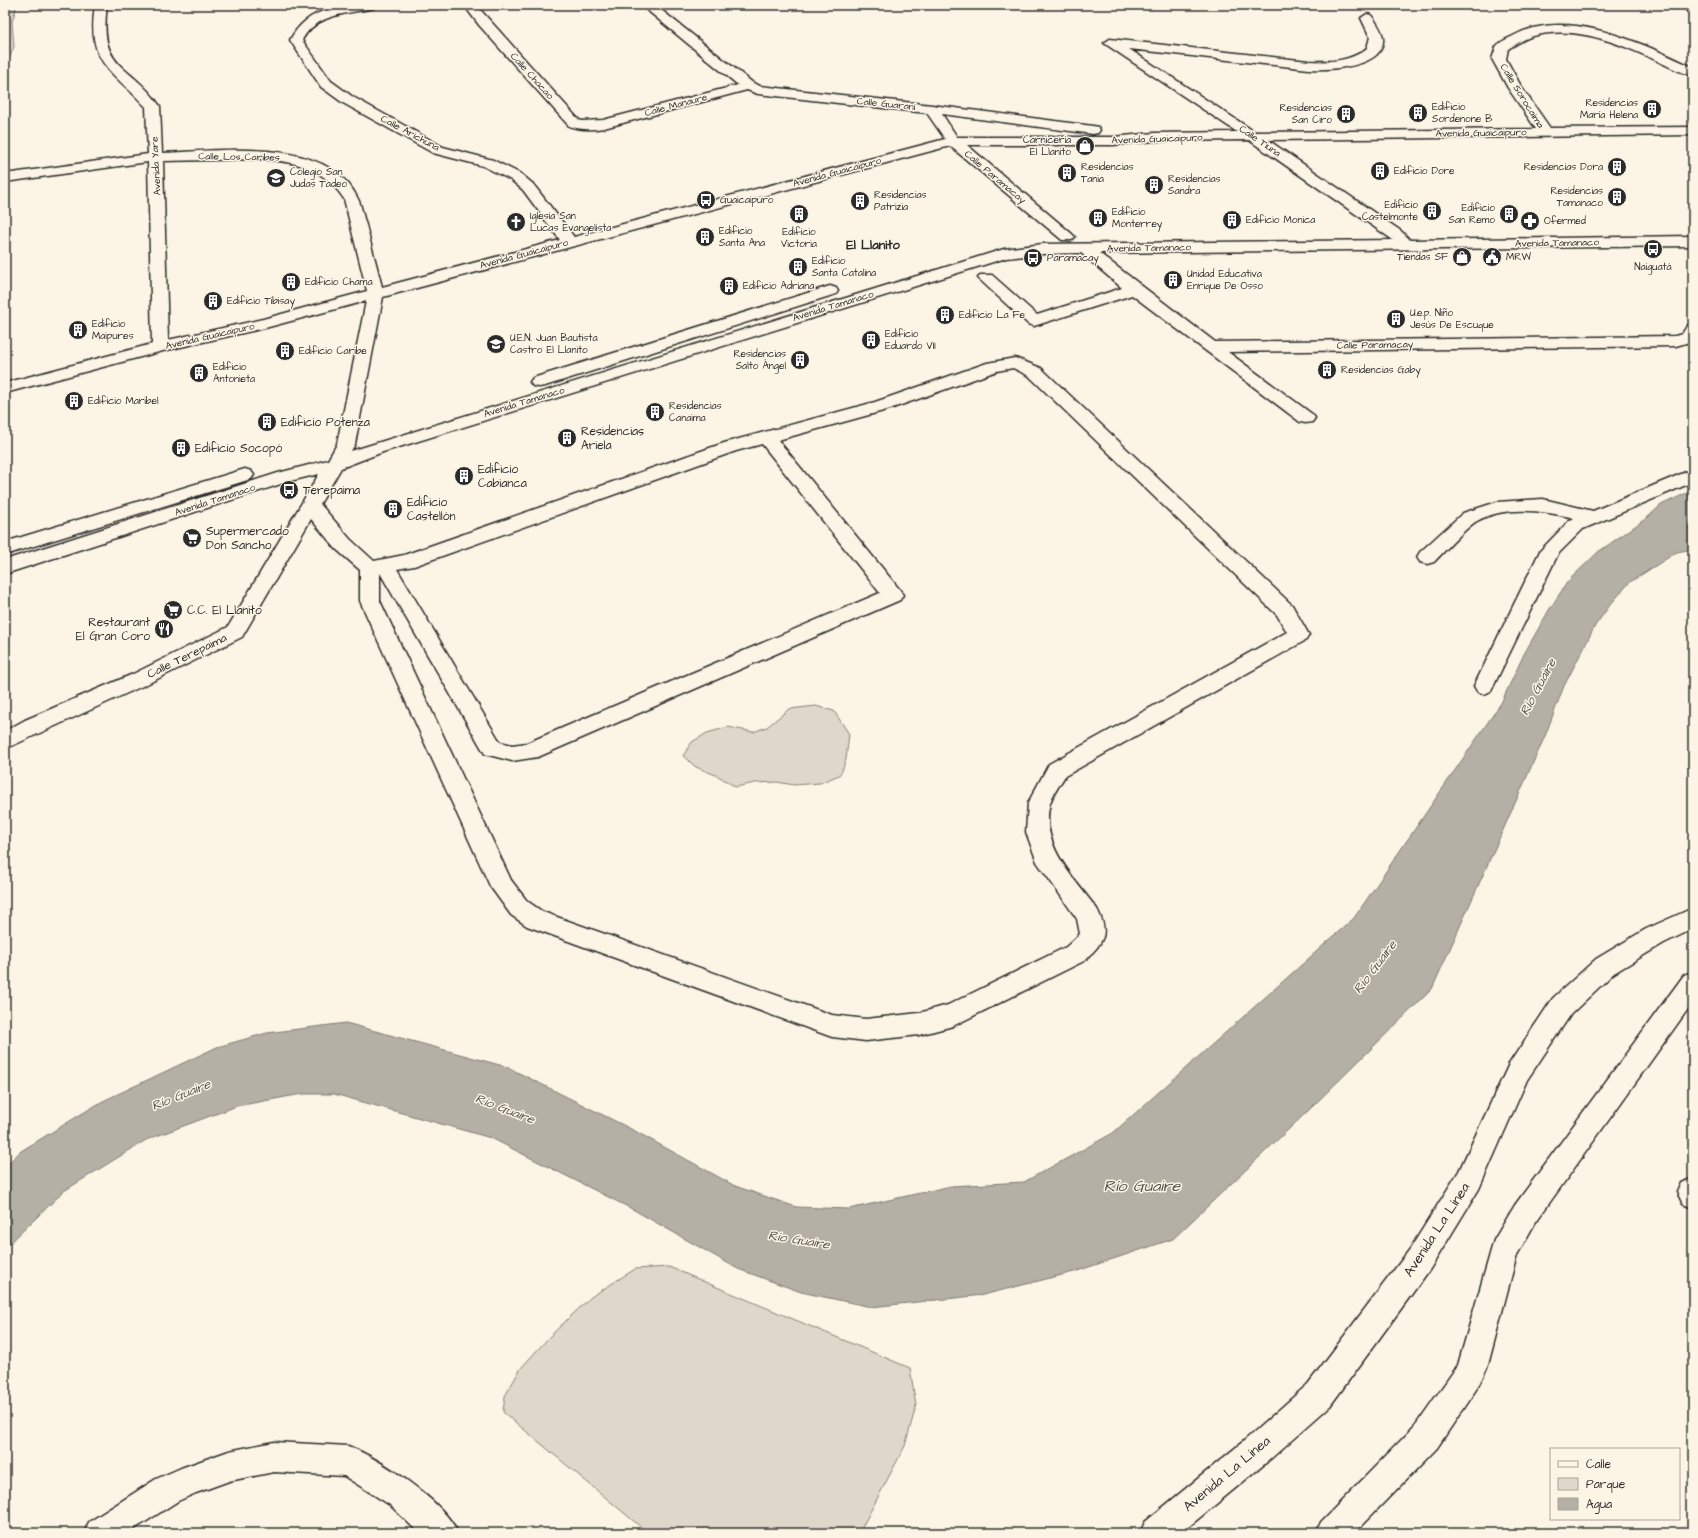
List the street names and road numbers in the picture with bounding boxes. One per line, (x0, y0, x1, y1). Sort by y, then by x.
street label: Calle Chacao (507, 49, 557, 103)
street label: Calle Sorocaima (1497, 61, 1547, 131)
street label: Calle Manaure (643, 90, 709, 120)
street label: Calle Guaraní (856, 94, 917, 114)
street label: Calle Arichuna (378, 112, 442, 154)
street label: Calle Tiuna (1236, 122, 1284, 160)
street label: Avenida Guaicaipuro (1435, 125, 1527, 141)
street label: Avenida Guaicaipuro (1111, 130, 1203, 148)
street label: Avenida Yare (147, 136, 165, 196)
street label: Calle Paramacay (961, 147, 1029, 208)
street label: Calle Los Caribes (198, 149, 280, 165)
street label: Avenida Guaicaipuro (791, 153, 883, 191)
street label: Avenida Guaicaipuro (478, 235, 570, 273)
street label: Avenida Tamanaco (1515, 235, 1599, 251)
street label: Avenida Tamanaco (1107, 240, 1191, 256)
street label: Avenida Tamanaco (791, 287, 876, 325)
street label: Avenida Guaicaipuro (164, 319, 256, 353)
street label: Calle Paramacay (1337, 337, 1414, 354)
street label: Avenida Tamanaco (482, 383, 567, 421)
street label: Avenida Tamanaco (173, 480, 257, 520)
street label: Calle Terepaima (144, 629, 230, 683)
street label: Avenida La Línea (1399, 1179, 1475, 1281)
street label: Avenida La Línea (1179, 1431, 1275, 1517)

